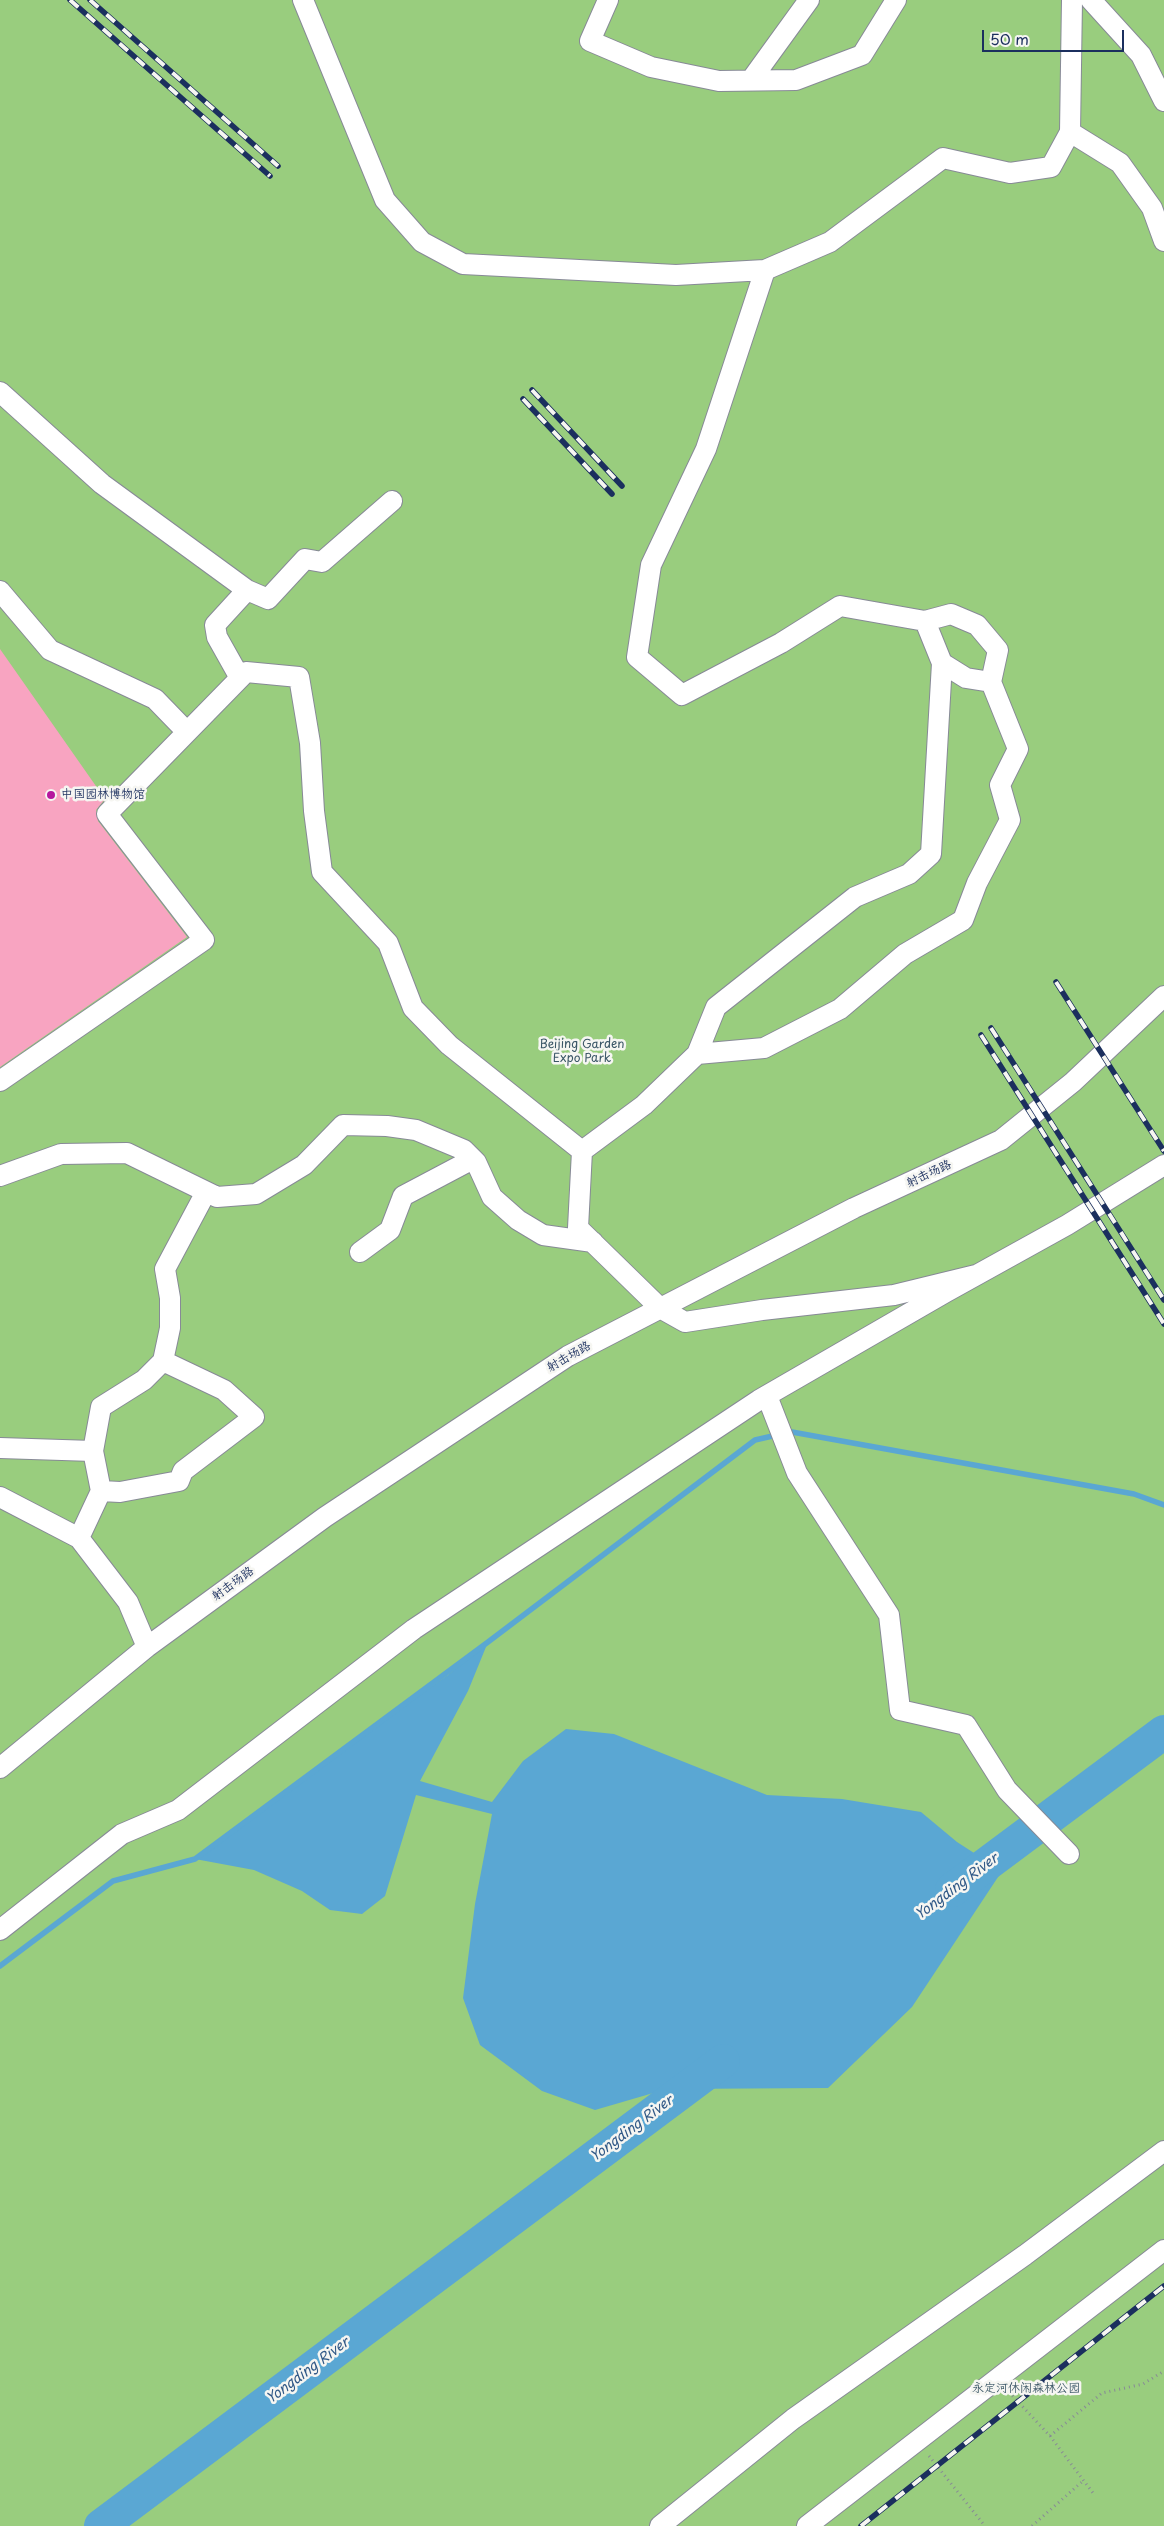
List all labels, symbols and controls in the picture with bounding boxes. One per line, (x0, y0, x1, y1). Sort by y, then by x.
scale bar (984, 20, 1126, 52)
text: 50 m (990, 27, 1029, 50)
place label: 中国园林博物馆 (61, 788, 145, 802)
marker: 中国园林博物馆 (45, 789, 57, 801)
park label: Beijing Garden Expo Park (539, 1038, 625, 1066)
street label: 射击场路 (904, 1157, 954, 1191)
street label: 射击场路 (545, 1339, 593, 1375)
street label: 射击场路 (209, 1564, 257, 1604)
water label: Yongding River (912, 1850, 1002, 1924)
water label: Yongding River (587, 2092, 677, 2166)
water label: Yongding River (263, 2334, 353, 2408)
park label: 永定河休闲森林公园 (972, 2382, 1080, 2396)

